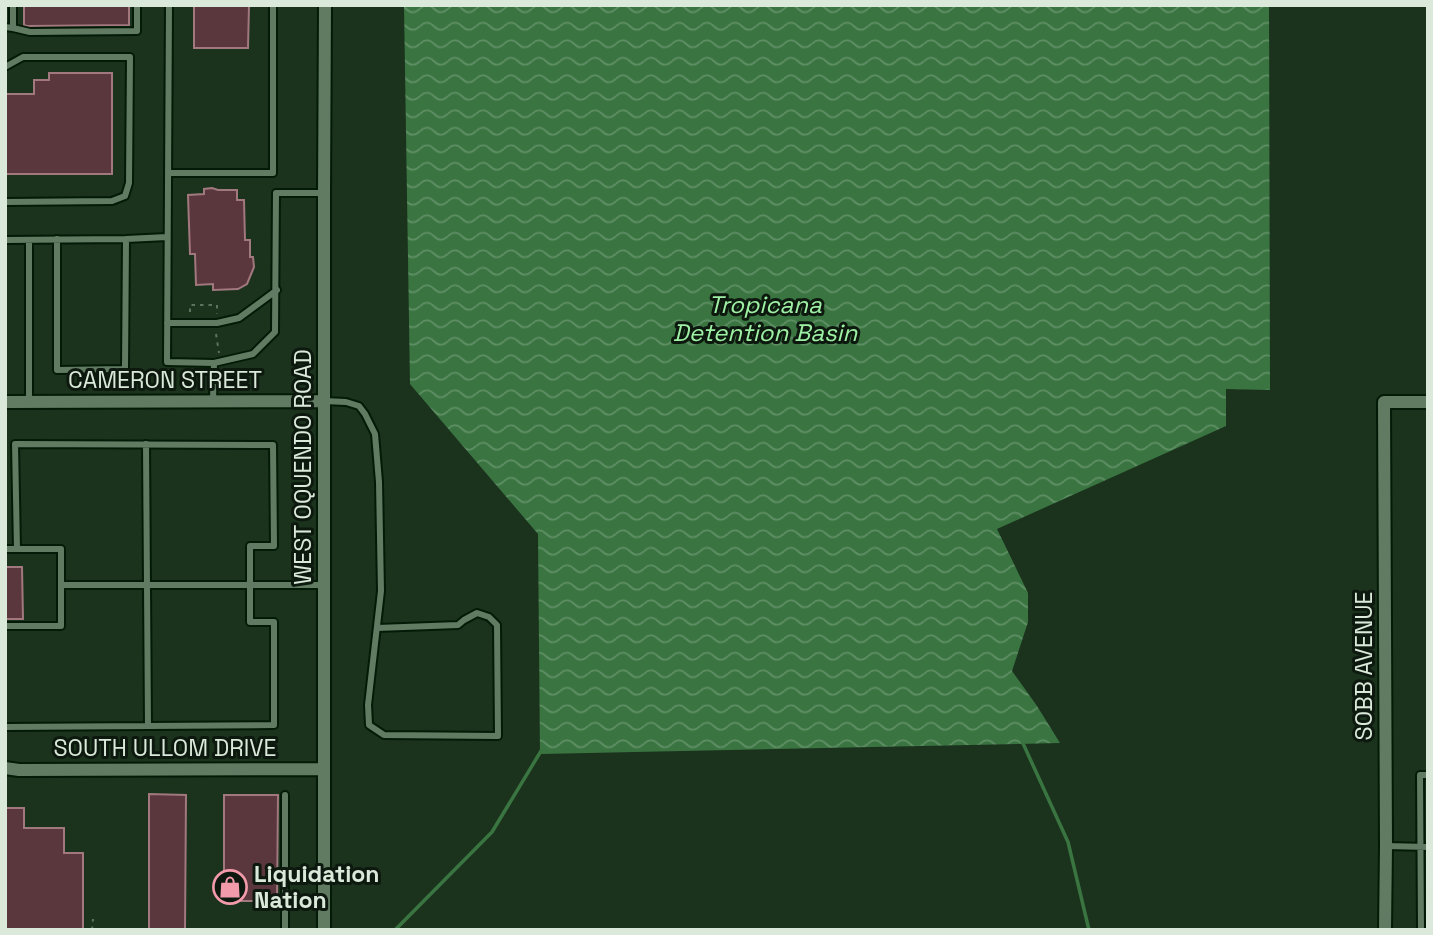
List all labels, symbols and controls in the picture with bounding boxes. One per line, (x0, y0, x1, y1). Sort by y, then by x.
water label: Tropicana Detention Basin (673, 289, 858, 348)
street label: WEST OQUENDO ROAD (288, 349, 318, 585)
street label: CAMERON STREET (68, 365, 262, 395)
street label: SOBB AVENUE (1349, 592, 1379, 740)
street label: SOUTH ULLOM DRIVE (53, 733, 277, 763)
place label: Liquidation Nation (254, 859, 380, 915)
shop icon: Liquidation Nation (211, 868, 249, 906)

